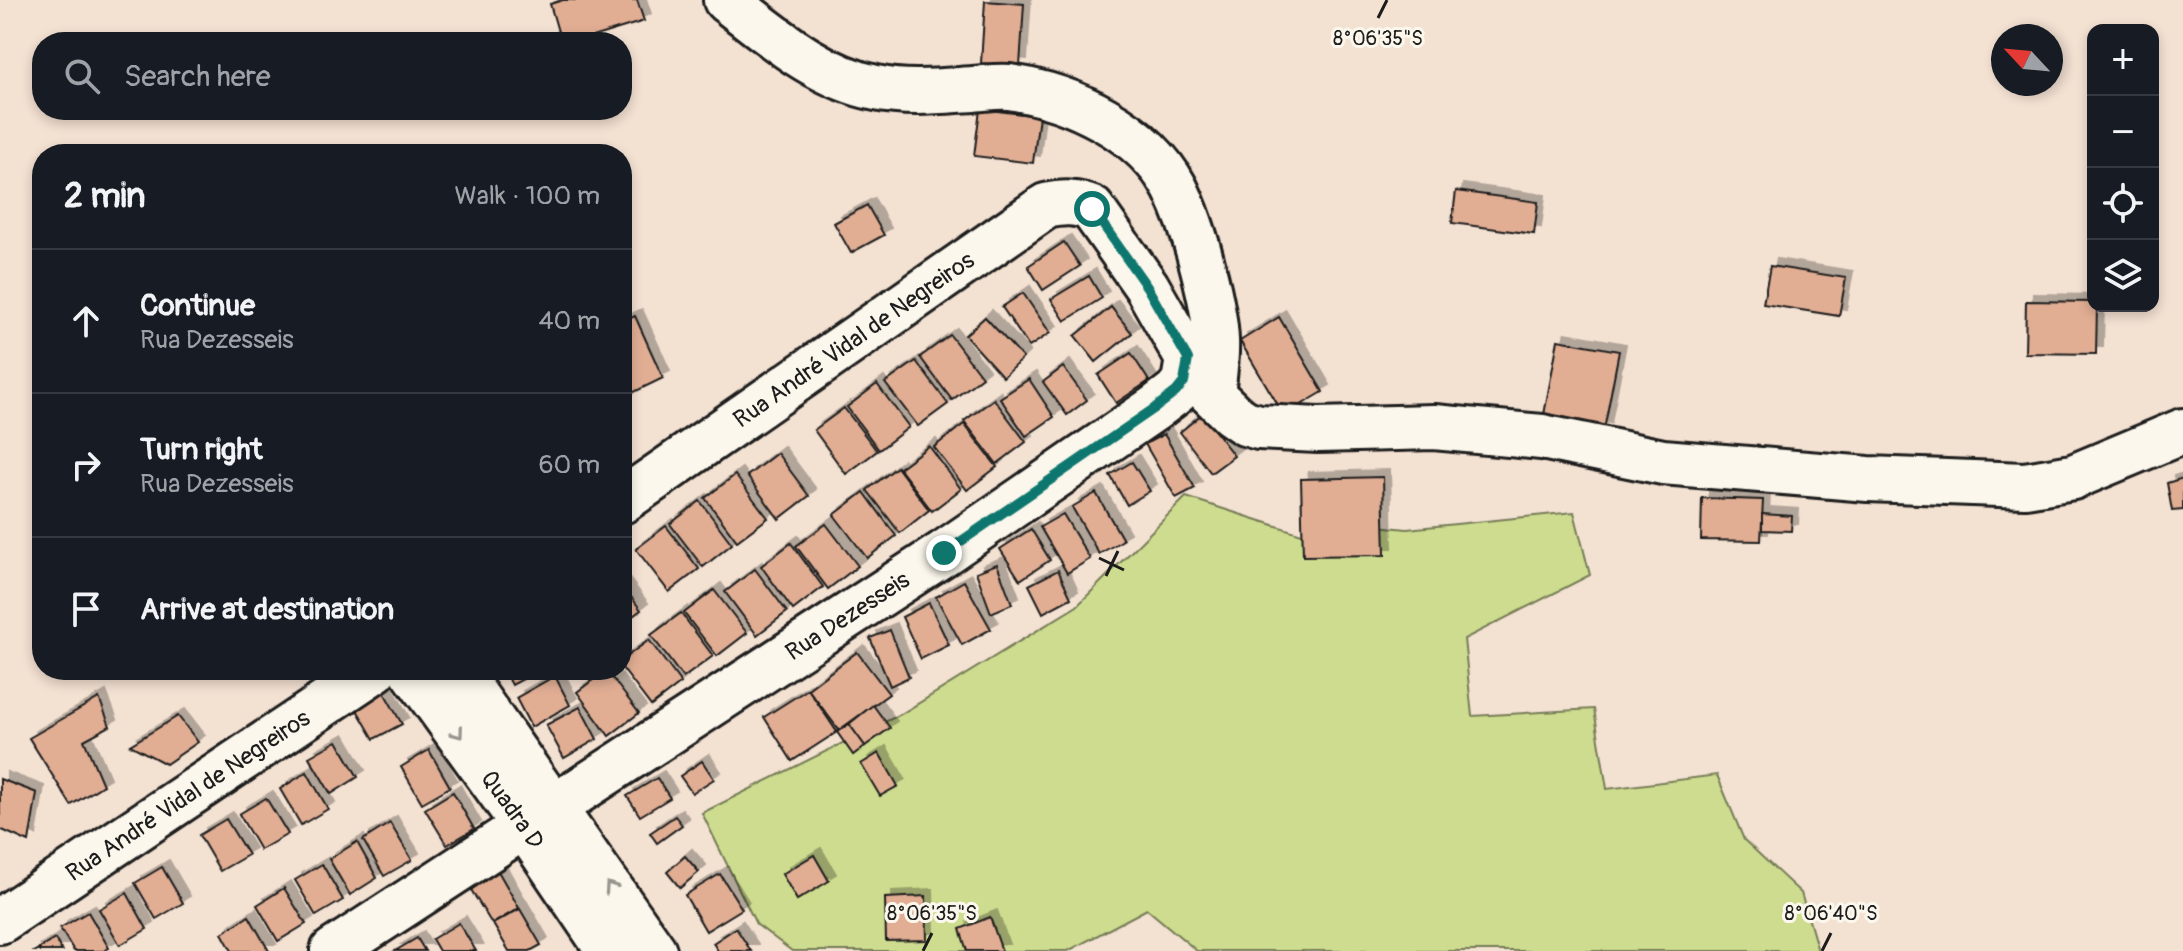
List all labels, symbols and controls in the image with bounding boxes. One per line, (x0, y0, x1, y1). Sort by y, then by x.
north arrow (1991, 24, 2063, 96)
map controls (2087, 24, 2159, 312)
button: + (2087, 24, 2159, 96)
text: 8°06'35"S (1333, 26, 1423, 51)
search box (32, 32, 632, 120)
icon: search (60, 54, 104, 98)
text: Search here (124, 58, 271, 95)
button: − (2087, 96, 2159, 168)
button: locate (2087, 168, 2159, 240)
text: 2 min (64, 175, 146, 218)
text: Walk · 100 m (455, 180, 600, 212)
route start (1074, 191, 1110, 227)
button: layers (2087, 240, 2159, 312)
street label: Rua André Vidal de Negreiros (728, 246, 980, 434)
text: Continue (140, 287, 255, 324)
icon: ahead (64, 299, 108, 343)
text: 40 m (538, 305, 600, 337)
text: Rua Dezesseis (140, 324, 294, 356)
text: Turn right (140, 431, 263, 468)
icon: right (64, 443, 108, 487)
text: 60 m (538, 449, 600, 481)
text: Rua Dezesseis (140, 468, 294, 500)
route end (926, 535, 962, 571)
street label: Rua Dezesseis (780, 565, 915, 667)
icon: arrive (64, 587, 108, 631)
text: Arrive at destination (140, 591, 394, 628)
street label: Rua André Vidal de Negreiros (60, 703, 316, 887)
one-way arrow (448, 725, 463, 739)
street label: Quadra D (475, 765, 550, 854)
one-way arrow (605, 881, 620, 895)
text: 8°06'35"S (887, 901, 977, 926)
text: 8°06'40"S (1784, 901, 1878, 926)

